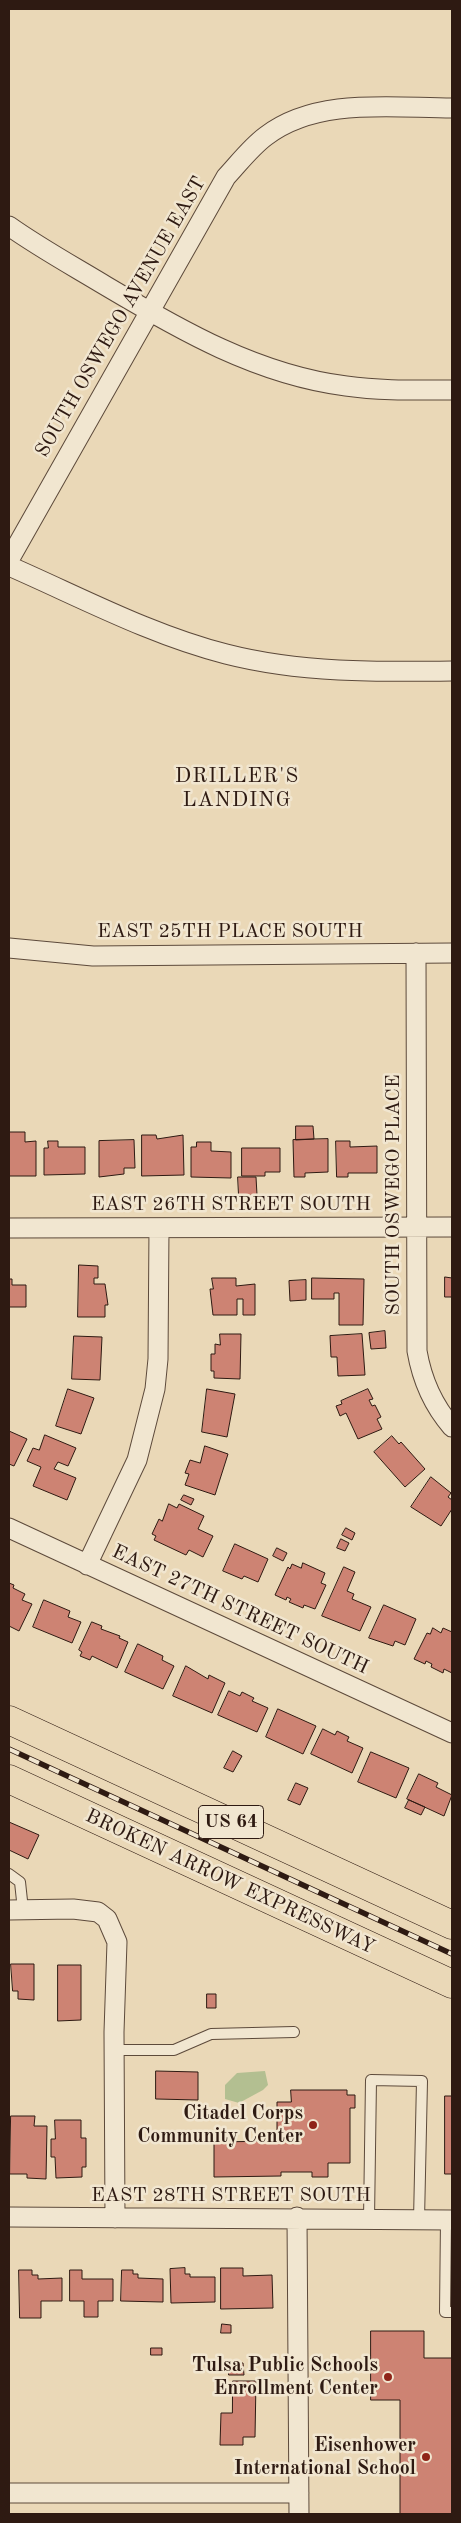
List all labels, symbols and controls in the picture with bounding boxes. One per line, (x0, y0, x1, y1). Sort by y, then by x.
street label: SOUTH OSWEGO AVENUE EAST (31, 172, 211, 462)
district label: DRILLER'S LANDING (174, 763, 300, 813)
street label: EAST 25TH PLACE SOUTH (97, 920, 363, 944)
street label: SOUTH OSWEGO PLACE (382, 1074, 406, 1316)
street label: EAST 26TH STREET SOUTH (91, 1193, 371, 1217)
street label: EAST 27TH STREET SOUTH (108, 1540, 372, 1680)
street label: BROKEN ARROW EXPRESSWAY (81, 1804, 379, 1960)
road number: US 64 (198, 1805, 264, 1838)
place label: Citadel Corps Community Center (137, 2102, 303, 2149)
marker: Citadel Corps Community Center (307, 2119, 319, 2131)
street label: EAST 28TH STREET SOUTH (91, 2184, 371, 2208)
place label: Tulsa Public Schools Enrollment Center (192, 2354, 378, 2401)
marker: Tulsa Public Schools Enrollment Center (382, 2371, 394, 2383)
place label: Eisenhower International School (234, 2434, 416, 2481)
marker: Eisenhower International School (420, 2451, 432, 2463)

